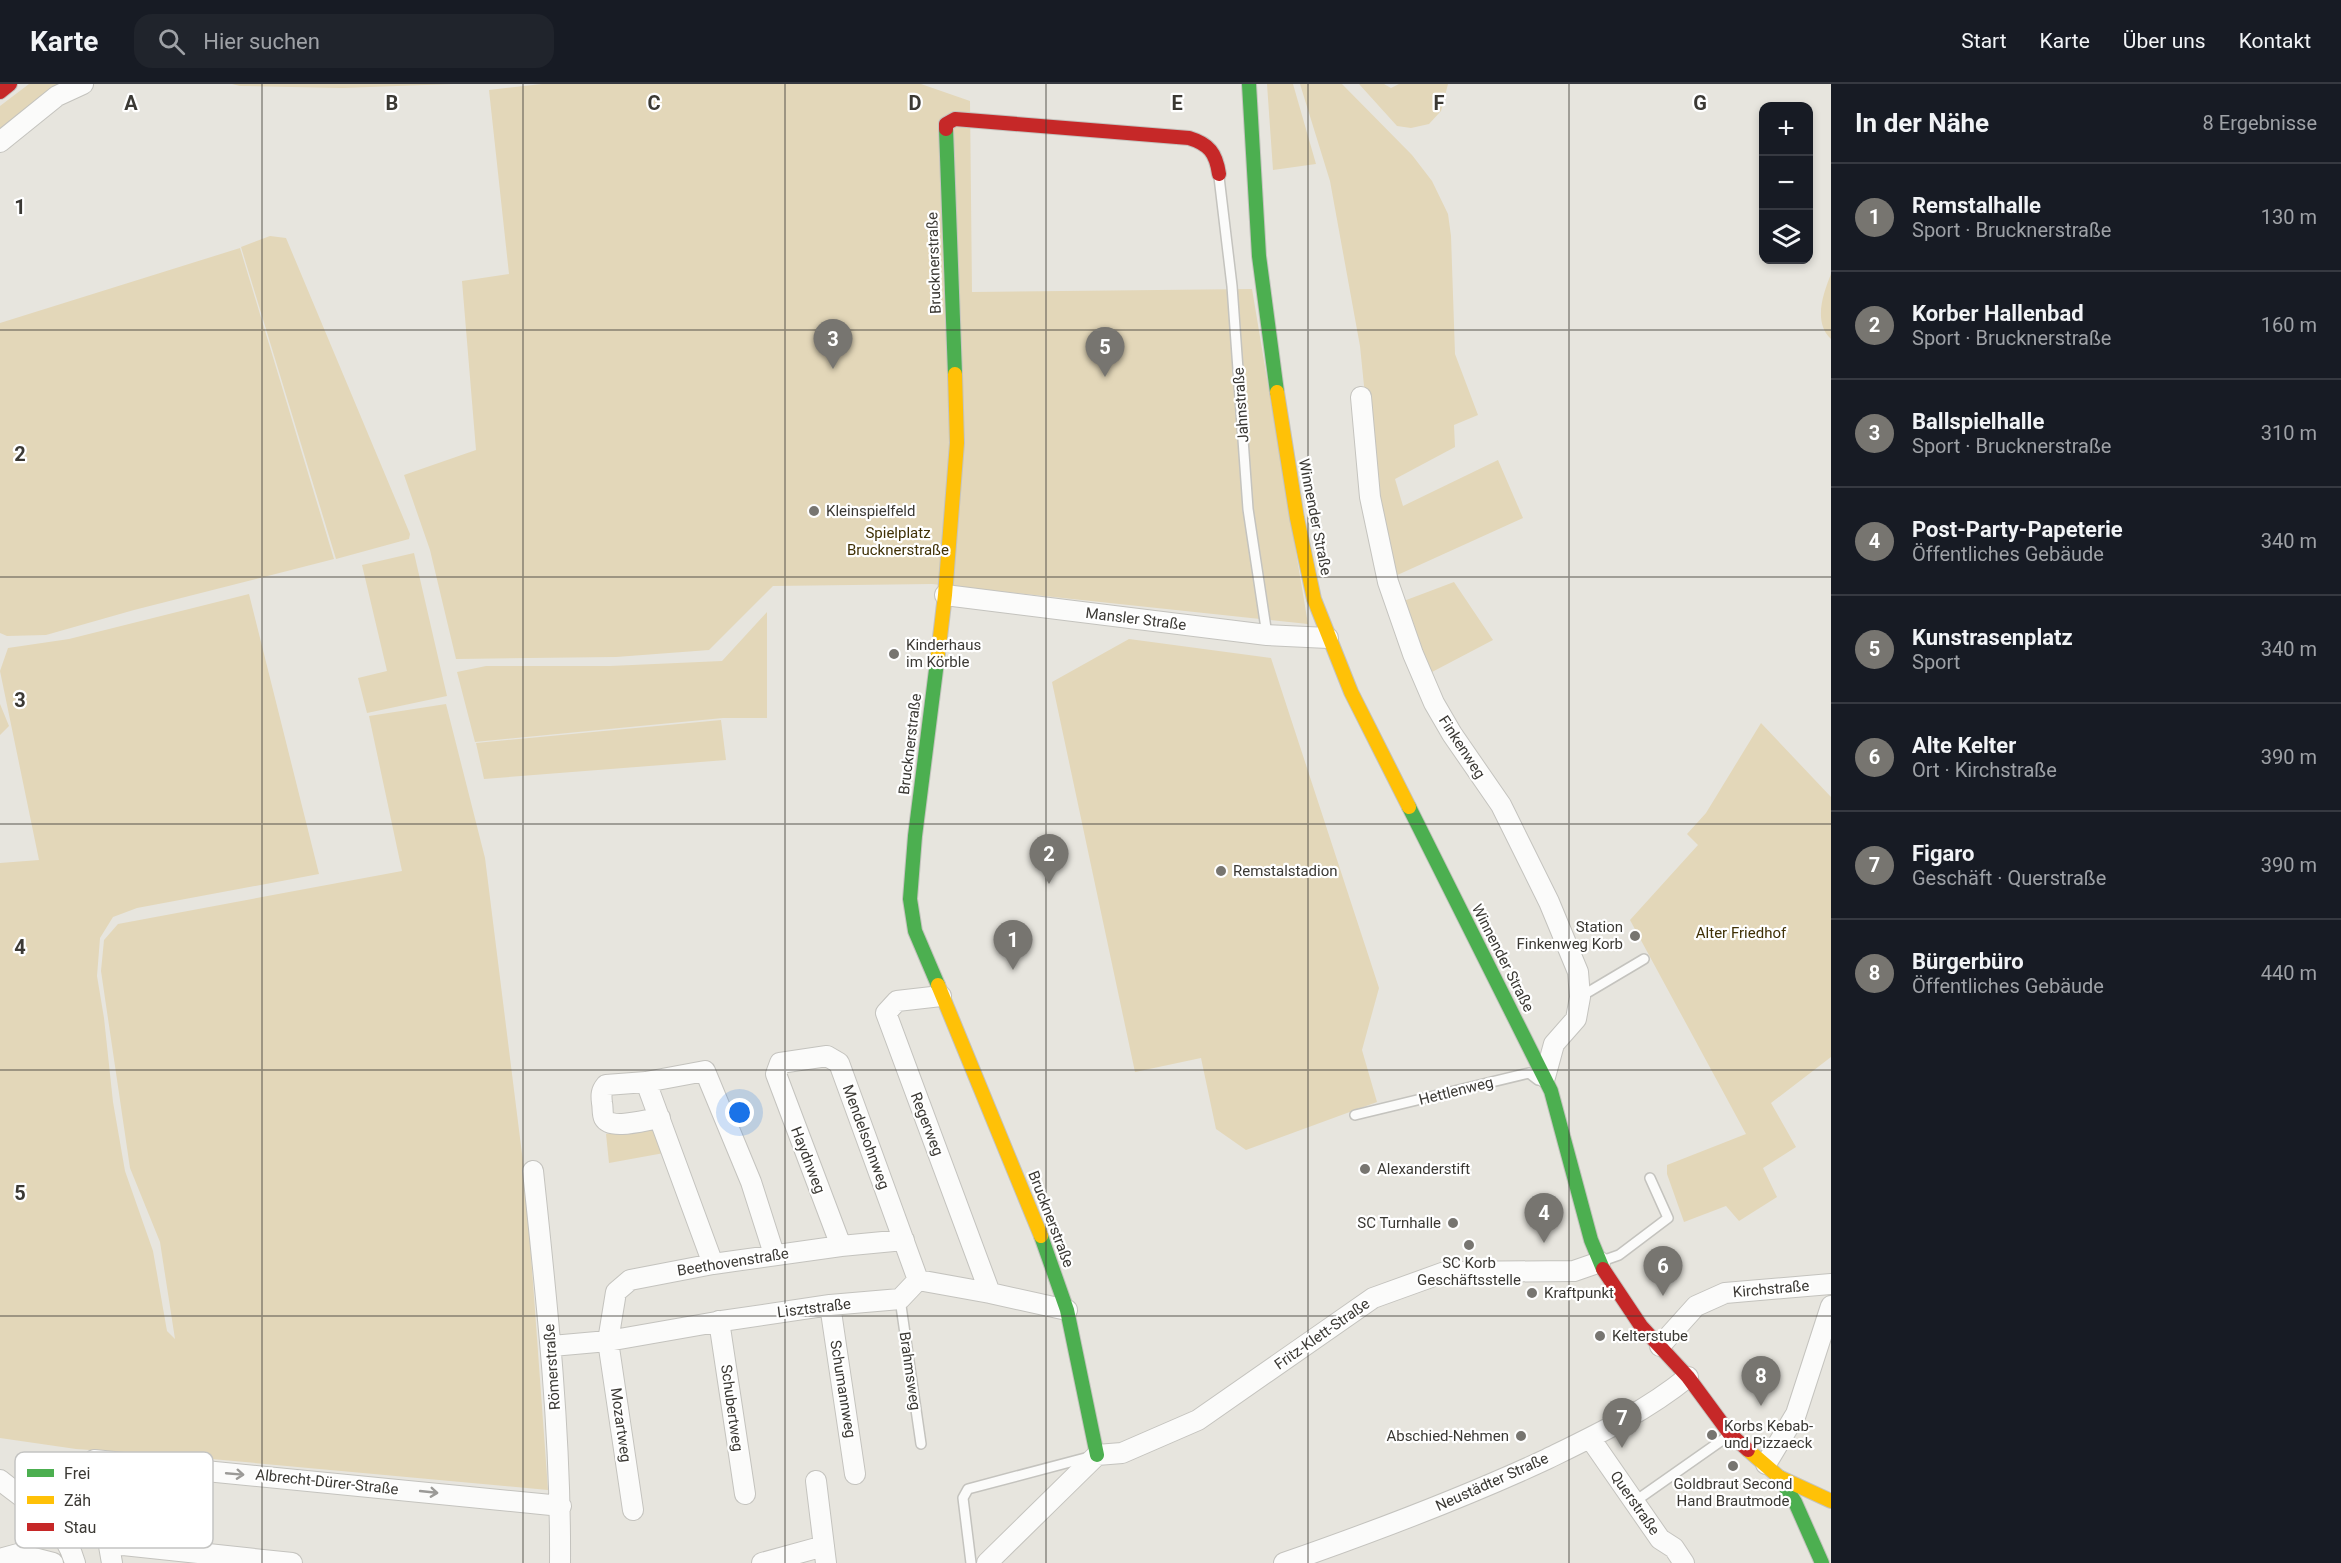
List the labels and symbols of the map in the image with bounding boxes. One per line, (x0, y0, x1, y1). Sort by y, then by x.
text: A (124, 91, 138, 115)
text: B (386, 91, 398, 115)
text: C (647, 91, 661, 115)
text: D (909, 91, 922, 115)
text: E (1171, 91, 1183, 115)
text: F (1434, 91, 1445, 115)
text: G (1693, 91, 1707, 115)
text: 1 (14, 195, 26, 219)
street label: Brucknerstraße (923, 212, 945, 314)
pin: 3 (814, 320, 852, 369)
pin: 5 (1086, 328, 1124, 377)
street label: Jahnstraße (1229, 367, 1253, 443)
text: 2 (14, 442, 26, 466)
street label: Winnender Straße (1295, 457, 1335, 577)
place label: Kleinspielfeld (826, 502, 915, 520)
marker: Kleinspielfeld (807, 504, 821, 518)
park label: Spielplatz Brucknerstraße (847, 524, 949, 559)
street label: Mansler Straße (1085, 604, 1187, 634)
place label: Kinderhaus im Körble (906, 636, 981, 671)
marker: Kinderhaus im Körble (887, 647, 901, 661)
text: 3 (14, 688, 26, 712)
street label: Brucknerstraße (895, 692, 925, 796)
street label: Finkenweg (1435, 712, 1489, 782)
pin: 2 (1030, 834, 1068, 884)
place label: Remstalstadion (1233, 862, 1338, 880)
marker: Remstalstadion (1214, 864, 1228, 878)
street label: Winnender Straße (1468, 901, 1538, 1015)
place label: Station Finkenweg Korb (1516, 918, 1623, 953)
pin: 1 (994, 920, 1032, 970)
park label: Alter Friedhof (1696, 924, 1787, 942)
marker: Station Finkenweg Korb (1628, 929, 1642, 943)
text: 4 (14, 935, 26, 959)
street label: Hettlenweg (1417, 1073, 1495, 1109)
street label: Mendelsohnweg (839, 1082, 893, 1192)
street label: Regerweg (907, 1090, 947, 1158)
your location (725, 1098, 754, 1127)
street label: Haydnweg (787, 1124, 829, 1196)
place label: Alexanderstift (1377, 1160, 1470, 1178)
marker: Alexanderstift (1358, 1162, 1372, 1176)
street label: Brucknerstraße (1024, 1168, 1078, 1270)
text: 5 (14, 1181, 26, 1205)
pin: 4 (1524, 1194, 1564, 1243)
place label: SC Turnhalle (1357, 1214, 1441, 1232)
marker: SC Turnhalle (1446, 1216, 1460, 1230)
marker: SC Korb Geschäftsstelle (1462, 1238, 1476, 1252)
street label: Beethovenstraße (676, 1244, 790, 1280)
pin: 6 (1644, 1246, 1682, 1296)
place label: SC Korb Geschäftsstelle (1417, 1254, 1521, 1289)
street label: Kirchstraße (1732, 1277, 1810, 1301)
place label: Kraftpunkt (1544, 1284, 1614, 1302)
marker: Kraftpunkt (1525, 1286, 1539, 1300)
street label: Fritz-Klett-Straße (1271, 1294, 1373, 1373)
street label: Lisztstraße (776, 1295, 852, 1321)
street label: Römerstraße (540, 1323, 564, 1411)
place label: Kelterstube (1612, 1327, 1688, 1345)
marker: Kelterstube (1593, 1329, 1607, 1343)
street label: Brahmsweg (896, 1331, 924, 1411)
street label: Schumannweg (826, 1339, 860, 1439)
pin: 8 (1742, 1356, 1780, 1406)
street label: Schubertweg (717, 1363, 747, 1453)
street label: Mozartweg (607, 1387, 635, 1463)
pin: 7 (1602, 1398, 1642, 1448)
place label: Korbs Kebab- und Pizzaeck (1724, 1417, 1813, 1452)
place label: Abschied-Nehmen (1386, 1427, 1509, 1445)
marker: Korbs Kebab- und Pizzaeck (1705, 1428, 1719, 1442)
marker: Abschied-Nehmen (1514, 1429, 1528, 1443)
street label: Neustädter Straße (1433, 1449, 1551, 1515)
legend (15, 1452, 213, 1548)
marker: Goldbraut Second Hand Brautmode (1726, 1459, 1740, 1473)
text: Frei (64, 1464, 90, 1483)
street label: Albrecht-Dürer-Straße (255, 1466, 399, 1498)
street label: Querstraße (1606, 1467, 1664, 1539)
one-way arrow (225, 1469, 245, 1480)
place label: Goldbraut Second Hand Brautmode (1673, 1475, 1793, 1510)
one-way arrow (419, 1487, 439, 1498)
text: Zäh (64, 1491, 91, 1510)
text: Stau (64, 1518, 96, 1537)

